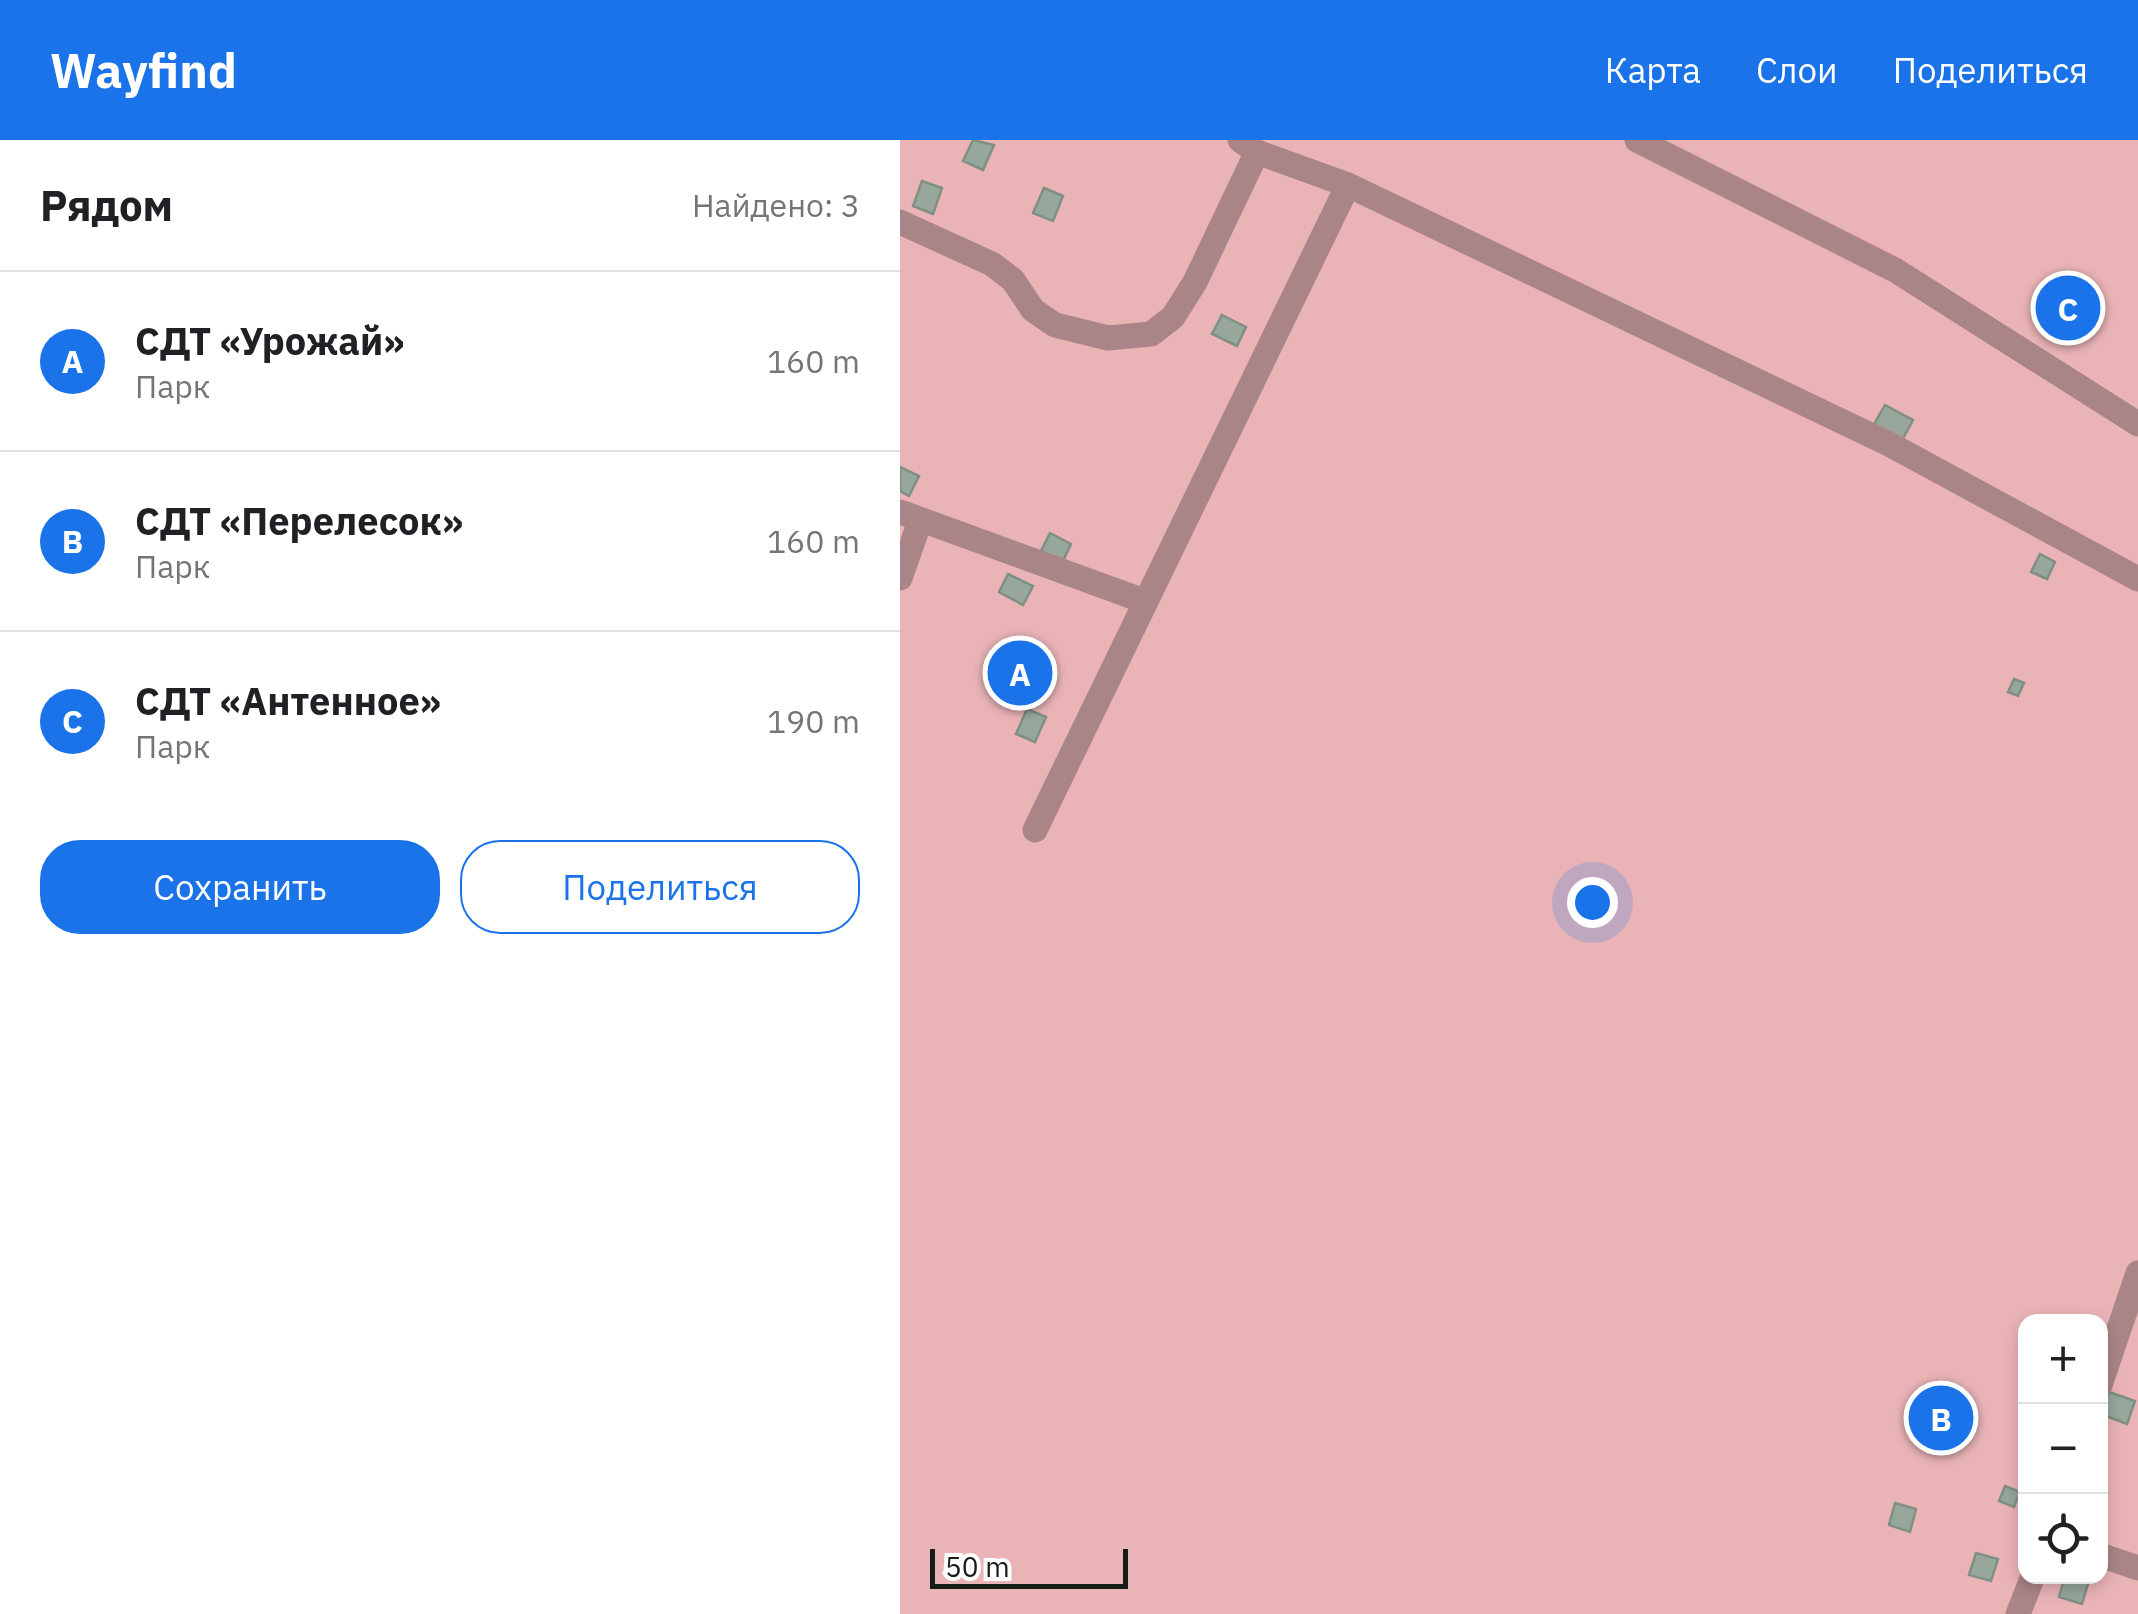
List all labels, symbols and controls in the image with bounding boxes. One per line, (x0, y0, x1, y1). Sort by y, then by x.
text: Wayfind (50, 39, 237, 101)
text: Карта (1605, 47, 1701, 93)
text: Слои (1756, 47, 1838, 93)
text: Поделиться (1893, 47, 2088, 93)
text: Рядом (40, 178, 173, 233)
text: Найдено: 3 (692, 184, 860, 226)
pin: C (2036, 270, 2100, 346)
text: СДТ «Урожай» (135, 316, 404, 365)
text: A (62, 340, 83, 382)
text: 160 m (767, 340, 860, 382)
text: Парк (135, 365, 210, 407)
text: СДТ «Перелесок» (135, 496, 463, 545)
text: B (62, 520, 83, 562)
text: 160 m (767, 520, 860, 562)
text: Парк (135, 545, 210, 587)
pin: A (988, 636, 1052, 710)
text: СДТ «Антенное» (135, 676, 441, 725)
text: C (62, 700, 83, 742)
text: 190 m (767, 700, 860, 742)
text: Парк (135, 725, 210, 767)
button: Сохранить (40, 840, 440, 934)
button: Поделиться (460, 840, 860, 934)
your location (1567, 877, 1618, 928)
map controls (2018, 1314, 2108, 1584)
button: + (2018, 1314, 2108, 1404)
pin: B (1908, 1380, 1974, 1456)
button: − (2018, 1404, 2108, 1494)
button: locate (2018, 1494, 2108, 1584)
scale bar (930, 1544, 1128, 1588)
text: 50 m (945, 1548, 1010, 1585)

